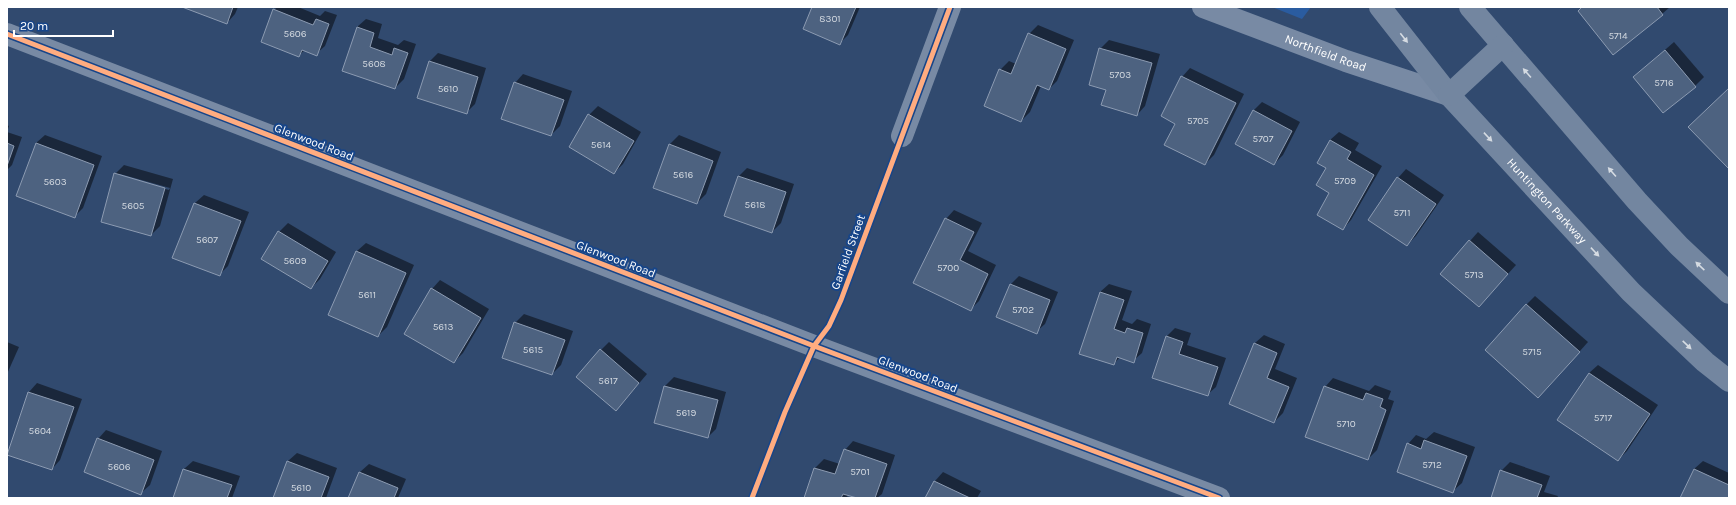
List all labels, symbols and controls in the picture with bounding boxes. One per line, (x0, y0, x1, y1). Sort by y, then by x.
scale bar (14, 12, 113, 38)
house number: 8301 (819, 13, 841, 25)
text: 20 m (20, 19, 48, 33)
house number: 5606 (283, 28, 307, 40)
house number: 5714 (1608, 30, 1628, 42)
street label: Northfield Road (1283, 32, 1368, 74)
one-way arrow (1399, 32, 1408, 43)
house number: 5608 (362, 58, 386, 70)
one-way arrow (1522, 68, 1531, 78)
house number: 5703 (1109, 69, 1131, 81)
house number: 5716 (1654, 77, 1674, 89)
house number: 5610 (438, 83, 458, 95)
house number: 5705 (1187, 115, 1209, 127)
street label: Glenwood Road (272, 120, 356, 164)
one-way arrow (1483, 132, 1493, 142)
house number: 5707 (1253, 133, 1274, 145)
house number: 5614 (591, 139, 612, 151)
street label: Huntington Parkway (1504, 155, 1590, 247)
one-way arrow (1607, 166, 1616, 177)
house number: 5616 (673, 169, 693, 181)
house number: 5709 (1334, 175, 1356, 187)
house number: 5603 (43, 176, 67, 188)
house number: 5618 (745, 199, 765, 211)
house number: 5605 (122, 200, 145, 212)
house number: 5711 (1394, 207, 1410, 219)
street label: Garfield Street (828, 212, 868, 291)
house number: 5607 (196, 234, 218, 246)
street label: Glenwood Road (574, 237, 658, 281)
one-way arrow (1591, 247, 1600, 257)
house number: 5609 (283, 255, 307, 267)
house number: 5700 (937, 262, 959, 274)
one-way arrow (1695, 262, 1705, 271)
house number: 5713 (1464, 269, 1484, 281)
house number: 5611 (358, 289, 376, 301)
house number: 5702 (1012, 304, 1034, 316)
house number: 5613 (433, 321, 453, 333)
one-way arrow (1682, 340, 1692, 350)
house number: 5615 (523, 344, 544, 356)
house number: 5715 (1522, 346, 1542, 358)
street label: Glenwood Road (876, 352, 960, 396)
house number: 5617 (598, 375, 618, 387)
house number: 5619 (676, 407, 696, 419)
house number: 5717 (1594, 412, 1612, 424)
house number: 5710 (1336, 418, 1356, 430)
house number: 5604 (29, 425, 52, 437)
house number: 5712 (1422, 459, 1442, 471)
house number: 5606 (107, 461, 131, 473)
house number: 5701 (850, 466, 870, 478)
house number: 5610 (291, 482, 311, 494)

